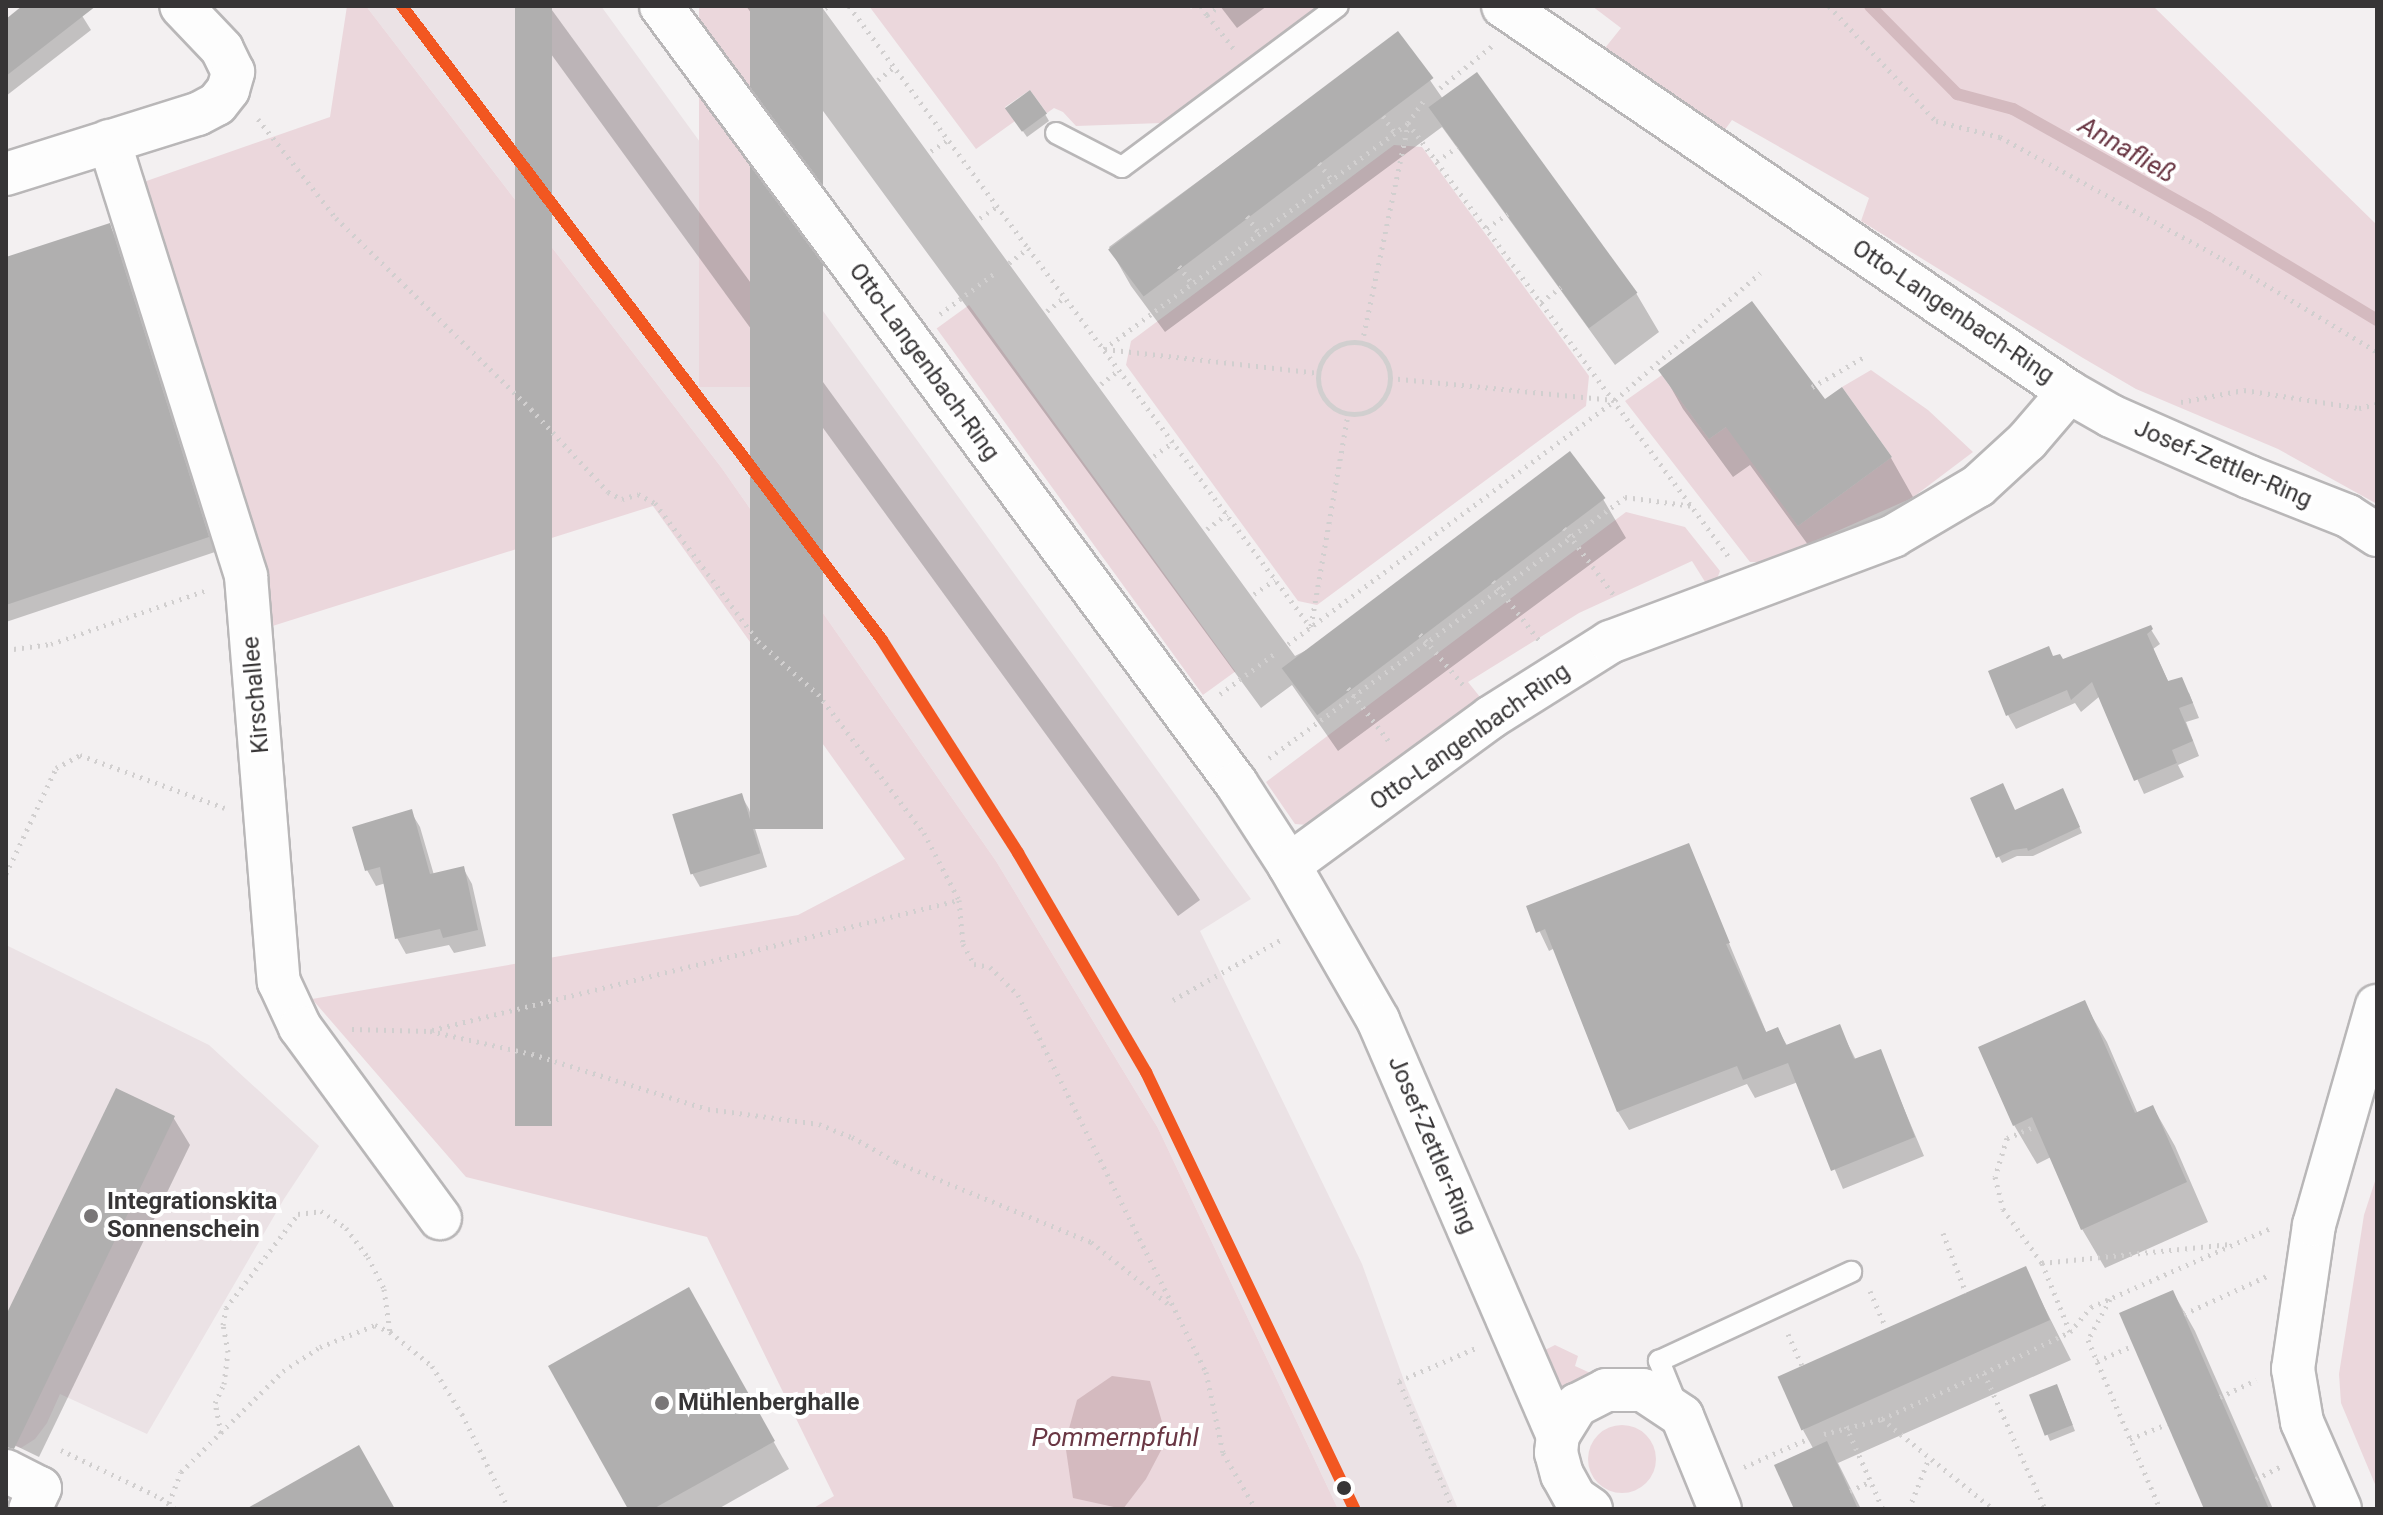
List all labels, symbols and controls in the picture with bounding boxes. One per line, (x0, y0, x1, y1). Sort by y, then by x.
water label: Annafließ (2073, 110, 2181, 190)
street label: Otto-Langenbach-Ring (1847, 234, 2059, 390)
street label: Otto-Langenbach-Ring (843, 258, 1005, 466)
street label: Josef-Zettler-Ring (2130, 414, 2316, 514)
street label: Kirschallee (237, 635, 275, 755)
street label: Otto-Langenbach-Ring (1365, 657, 1575, 817)
street label: Josef-Zettler-Ring (1382, 1052, 1482, 1238)
place label: Integrationskita Sonnenschein (107, 1188, 277, 1244)
marker: Integrationskita Sonnenschein (82, 1207, 100, 1225)
place label: Mühlenberghalle (678, 1389, 859, 1417)
marker: Mühlenberghalle (653, 1394, 671, 1412)
water label: Pommernpfuhl (1031, 1422, 1199, 1454)
unlabelled marker (1331, 1475, 1357, 1501)

